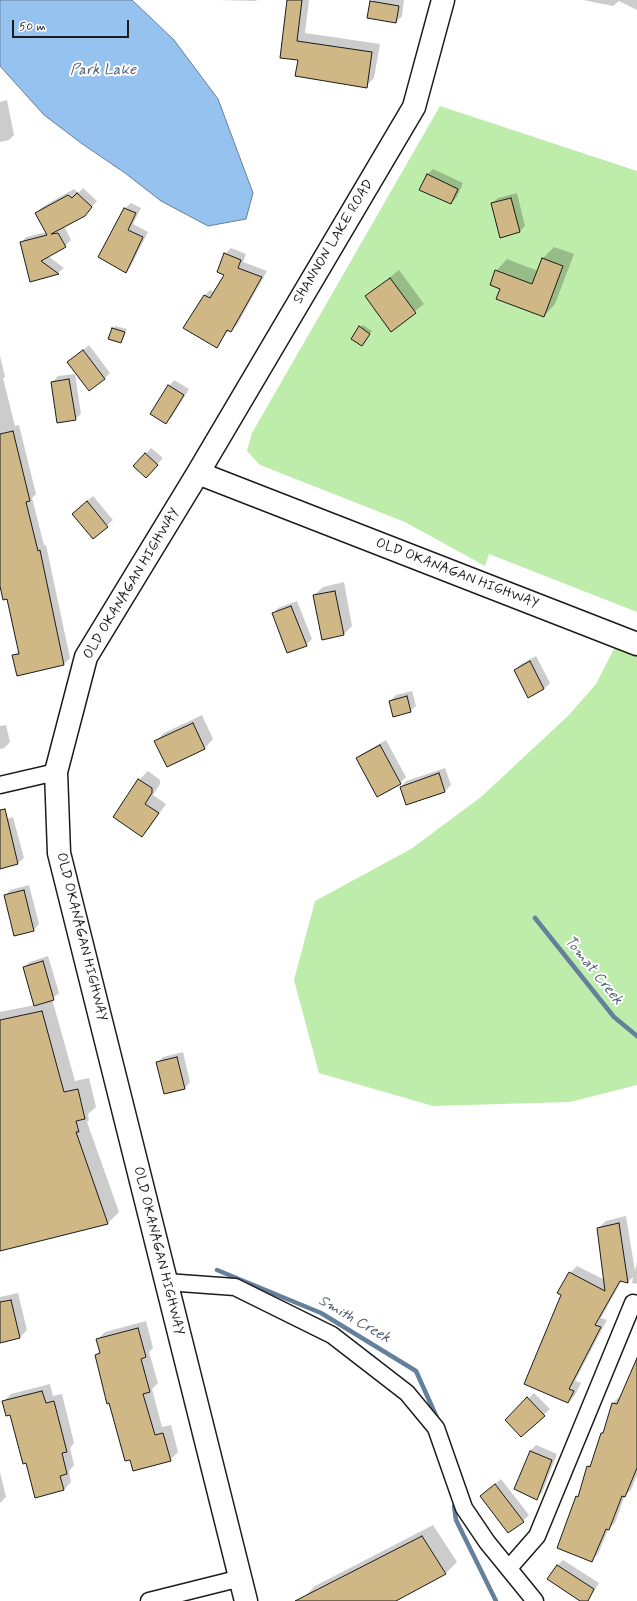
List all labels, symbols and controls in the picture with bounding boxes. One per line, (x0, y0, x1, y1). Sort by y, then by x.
scale bar (14, 12, 131, 38)
text: 50 m (19, 19, 46, 35)
water label: Park Lake (70, 62, 136, 80)
street label: SHANNON LAKE ROAD (290, 177, 378, 307)
street label: OLD OKANAGAN HIGHWAY (80, 505, 184, 663)
street label: OLD OKANAGAN HIGHWAY (373, 535, 541, 613)
street label: OLD OKANAGAN HIGHWAY (52, 851, 110, 1023)
water label: Tomat Creek (560, 933, 626, 1009)
street label: OLD OKANAGAN HIGHWAY (129, 1165, 187, 1337)
water label: Smith Creek (315, 1292, 393, 1348)

